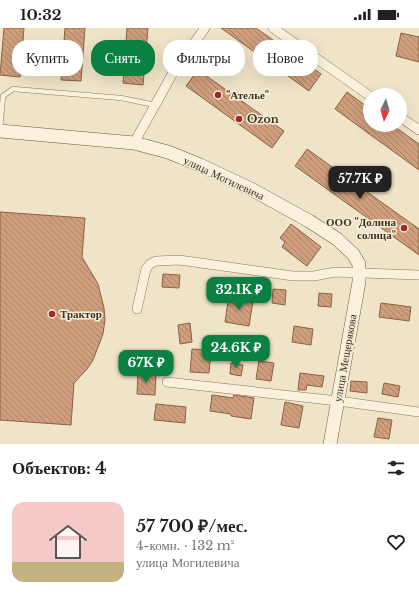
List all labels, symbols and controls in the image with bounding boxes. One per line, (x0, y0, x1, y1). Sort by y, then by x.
text: 10:32 (20, 5, 61, 24)
chip: Купить (12, 40, 83, 76)
chip: Снять (91, 40, 155, 76)
chip: Фильтры (163, 40, 245, 76)
chip: Новое (253, 40, 318, 76)
place label: "Ателье" (226, 88, 269, 102)
north arrow (363, 88, 407, 132)
map controls (363, 88, 407, 132)
marker: "Ателье" (213, 90, 223, 100)
place label: Ozon (247, 112, 279, 126)
marker: Ozon (234, 114, 244, 124)
street label: улица Могилевича (181, 153, 267, 203)
pin: 57.7K ₽ (323, 166, 397, 200)
text: 57.7K ₽ (337, 170, 383, 187)
place label: ООО "Долина солнца" (326, 215, 396, 242)
marker: ООО "Долина солнца" (399, 223, 409, 233)
pin: 32.1K ₽ (202, 277, 276, 311)
text: 32.1K ₽ (215, 281, 263, 298)
place label: Трактор (60, 307, 102, 321)
marker: Трактор (47, 309, 57, 319)
street label: улица Мещерякова (330, 313, 360, 403)
pin: 24.6K ₽ (199, 335, 273, 369)
text: 24.6K ₽ (211, 339, 261, 356)
pin: 67K ₽ (118, 350, 174, 384)
text: 67K ₽ (128, 354, 164, 371)
icon: filters (385, 457, 407, 479)
text: Объектов: 4 (12, 458, 107, 479)
text: 57 700 ₽/мес. (136, 516, 248, 537)
icon: home (44, 518, 92, 566)
icon: heart (385, 531, 407, 553)
text: 4-комн. · 132 m² (136, 537, 235, 554)
text: улица Могилевича (136, 554, 240, 571)

